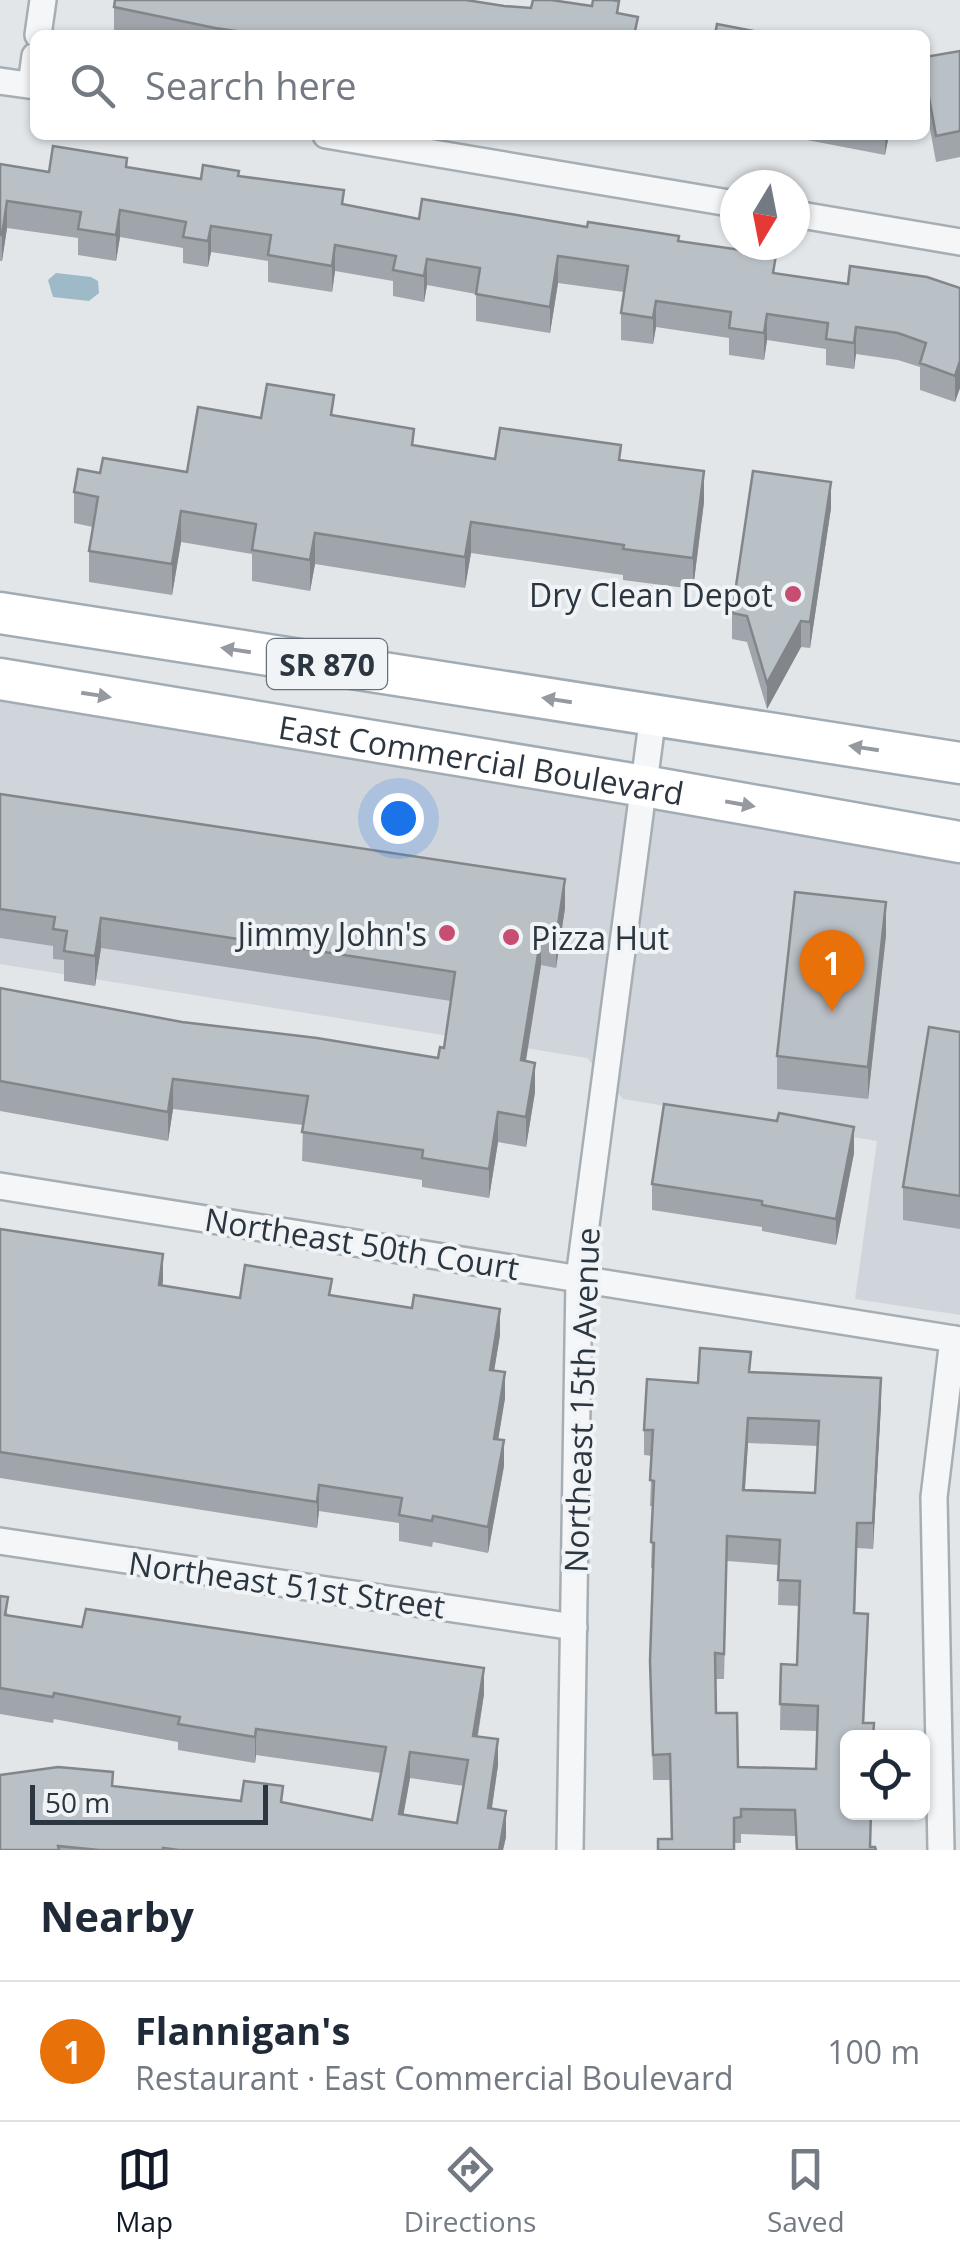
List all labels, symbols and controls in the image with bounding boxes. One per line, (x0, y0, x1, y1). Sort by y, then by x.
search box (30, 30, 930, 140)
icon: search (65, 58, 120, 113)
text: Search here (145, 59, 357, 111)
north arrow (720, 170, 810, 260)
place label: Dry Clean Depot (529, 573, 773, 616)
marker: Dry Clean Depot (782, 583, 804, 605)
road number: SR 870 (267, 639, 387, 689)
one-way arrow (219, 642, 251, 657)
one-way arrow (81, 688, 112, 703)
one-way arrow (541, 692, 572, 707)
street label: East Commercial Boulevard (276, 704, 687, 814)
one-way arrow (847, 740, 879, 756)
your location (373, 793, 424, 844)
one-way arrow (725, 796, 756, 812)
place label: Jimmy John's (234, 912, 427, 955)
place label: Pizza Hut (531, 916, 669, 959)
marker: Jimmy John's (436, 922, 458, 944)
marker: Pizza Hut (500, 926, 522, 948)
pin: 1 (800, 930, 864, 1012)
street label: Northeast 50th Court (202, 1197, 522, 1289)
street label: Northeast 15th Avenue (553, 1227, 609, 1573)
street label: Northeast 51st Street (126, 1541, 448, 1627)
map controls (840, 1730, 930, 1820)
button: locate (840, 1730, 930, 1820)
scale bar (30, 1780, 268, 1824)
text: 50 m (45, 1783, 110, 1821)
text: Nearby (40, 1887, 194, 1944)
text: Flannigan's (135, 2004, 350, 2056)
text: 1 (63, 2030, 82, 2073)
text: 100 m (827, 2030, 920, 2073)
text: Restaurant · East Commercial Boulevard (135, 2056, 734, 2099)
tab: Map (115, 2142, 173, 2240)
tab: Directions (404, 2142, 536, 2240)
tab: Saved (767, 2142, 845, 2240)

